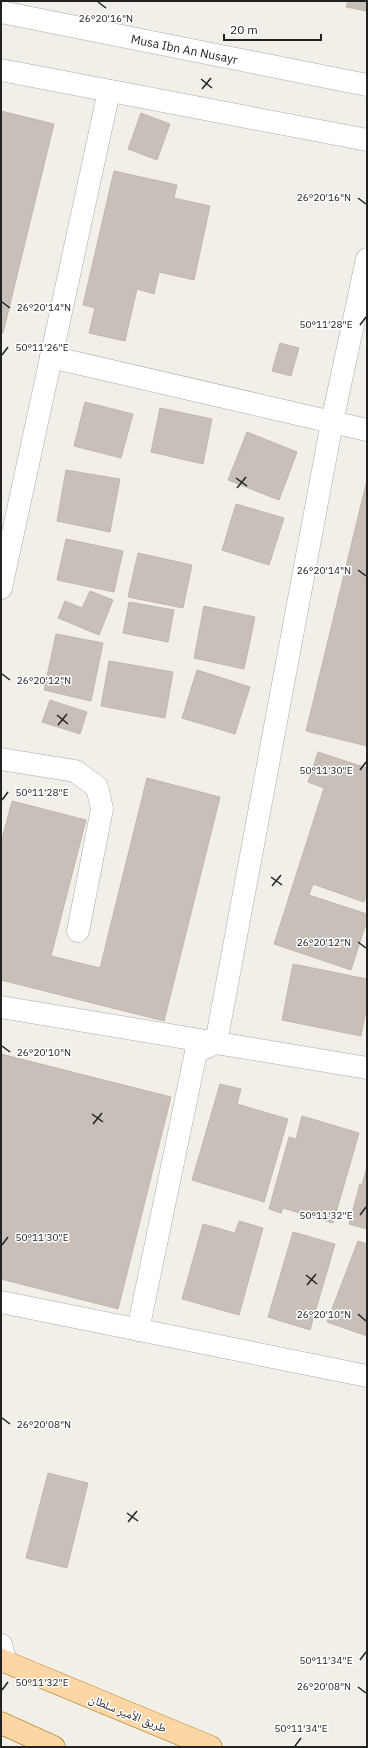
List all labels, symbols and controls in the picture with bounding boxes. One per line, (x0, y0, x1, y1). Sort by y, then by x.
text: 26°20'16"N (79, 12, 133, 25)
scale bar (224, 16, 321, 42)
text: 20 m (230, 22, 258, 37)
street label: Musa Ibn An Nusayr (130, 31, 240, 67)
text: 26°20'16"N (297, 191, 351, 204)
text: 26°20'14"N (17, 301, 71, 314)
text: 50°11'28"E (299, 318, 353, 331)
text: 50°11'26"E (15, 341, 69, 354)
text: 26°20'14"N (297, 564, 351, 577)
text: 26°20'12"N (17, 674, 71, 687)
text: 50°11'30"E (299, 764, 353, 777)
text: 50°11'28"E (15, 786, 69, 799)
text: 26°20'12"N (297, 936, 351, 949)
text: 26°20'10"N (17, 1046, 71, 1059)
text: 50°11'32"E (299, 1209, 353, 1222)
text: 50°11'30"E (15, 1231, 69, 1244)
text: 26°20'10"N (297, 1308, 351, 1321)
text: 26°20'08"N (17, 1418, 71, 1431)
text: 50°11'34"E (299, 1654, 353, 1667)
text: 50°11'32"E (15, 1676, 69, 1689)
text: 26°20'08"N (297, 1680, 351, 1693)
street label: طريق الأمير سلطان (87, 1691, 169, 1736)
text: 50°11'34"E (274, 1722, 328, 1735)

